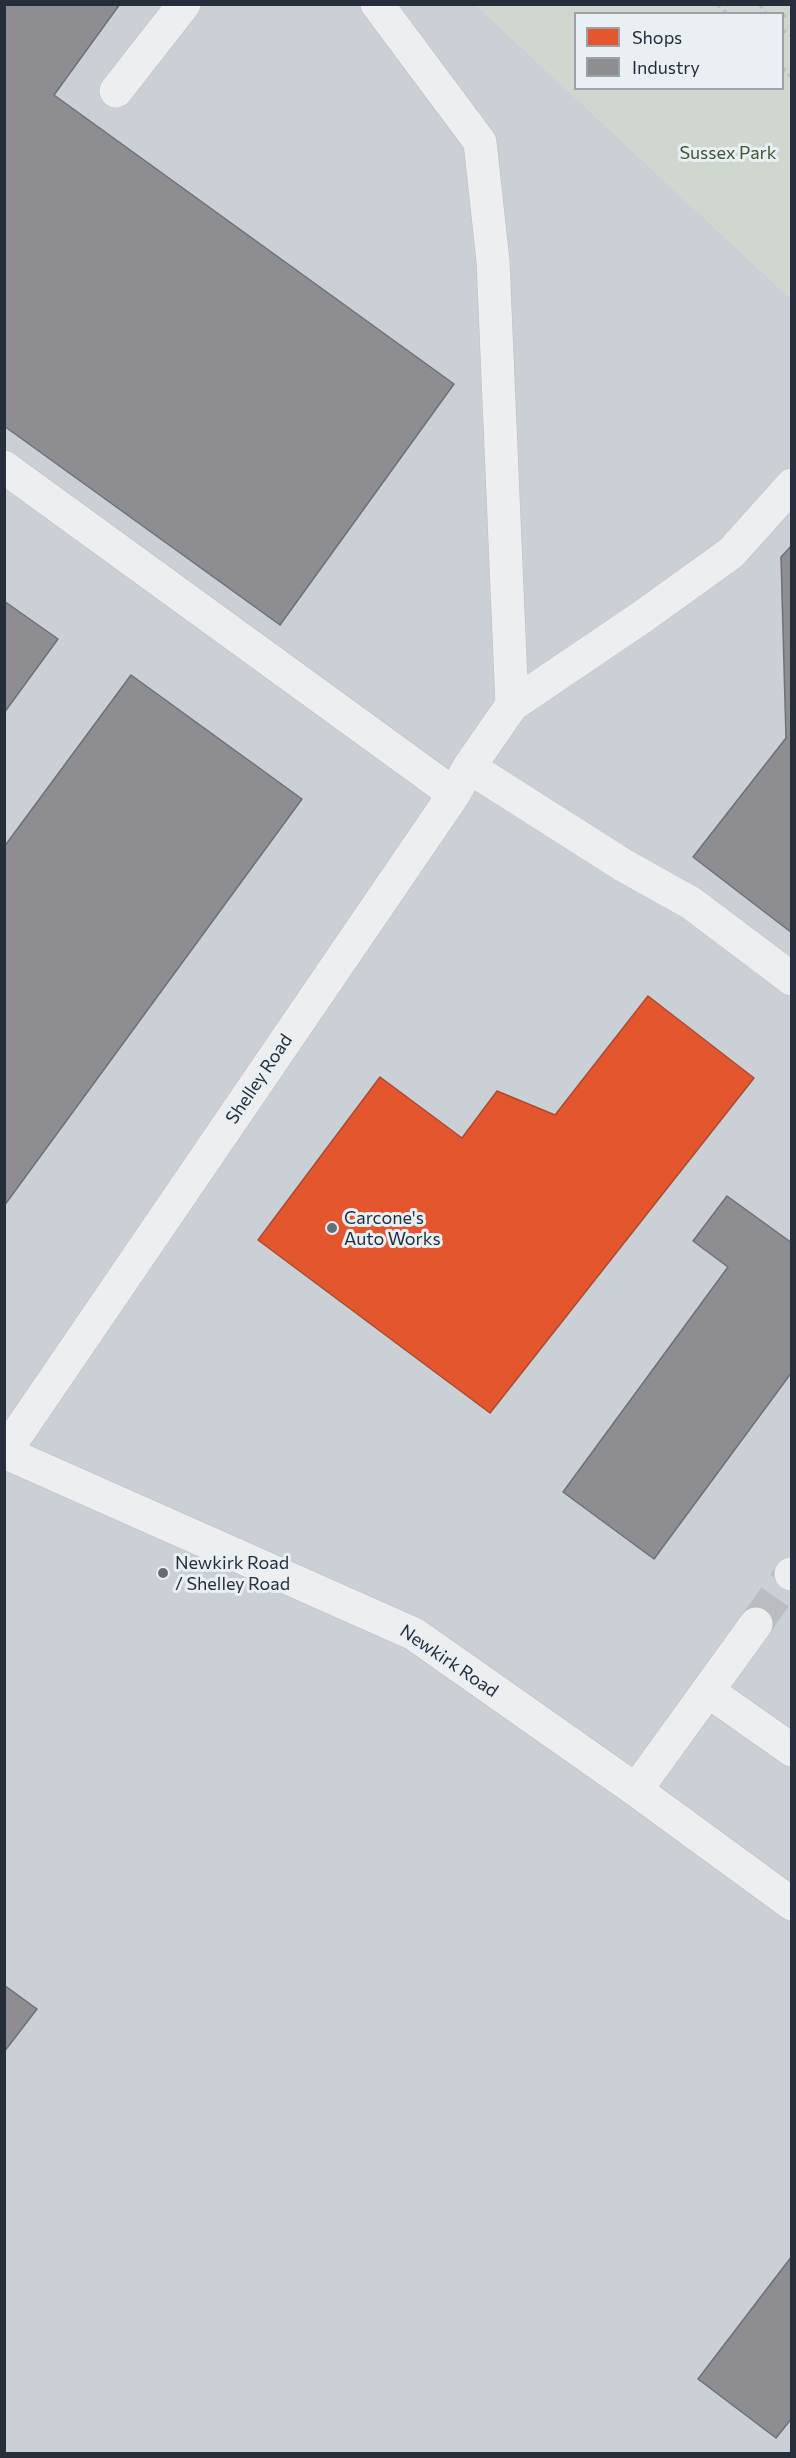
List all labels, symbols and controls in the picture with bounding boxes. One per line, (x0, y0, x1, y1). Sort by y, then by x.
legend (574, 12, 784, 90)
text: Shops (632, 26, 682, 48)
text: Industry (632, 56, 700, 78)
park label: Sussex Park (679, 142, 777, 164)
street label: Shelley Road (221, 1030, 297, 1128)
place label: Carcone's Auto Works (344, 1207, 441, 1250)
marker: Carcone's Auto Works (325, 1221, 339, 1235)
place label: Newkirk Road / Shelley Road (175, 1552, 290, 1594)
marker: Newkirk Road / Shelley Road (156, 1566, 170, 1580)
street label: Newkirk Road (396, 1620, 502, 1702)

